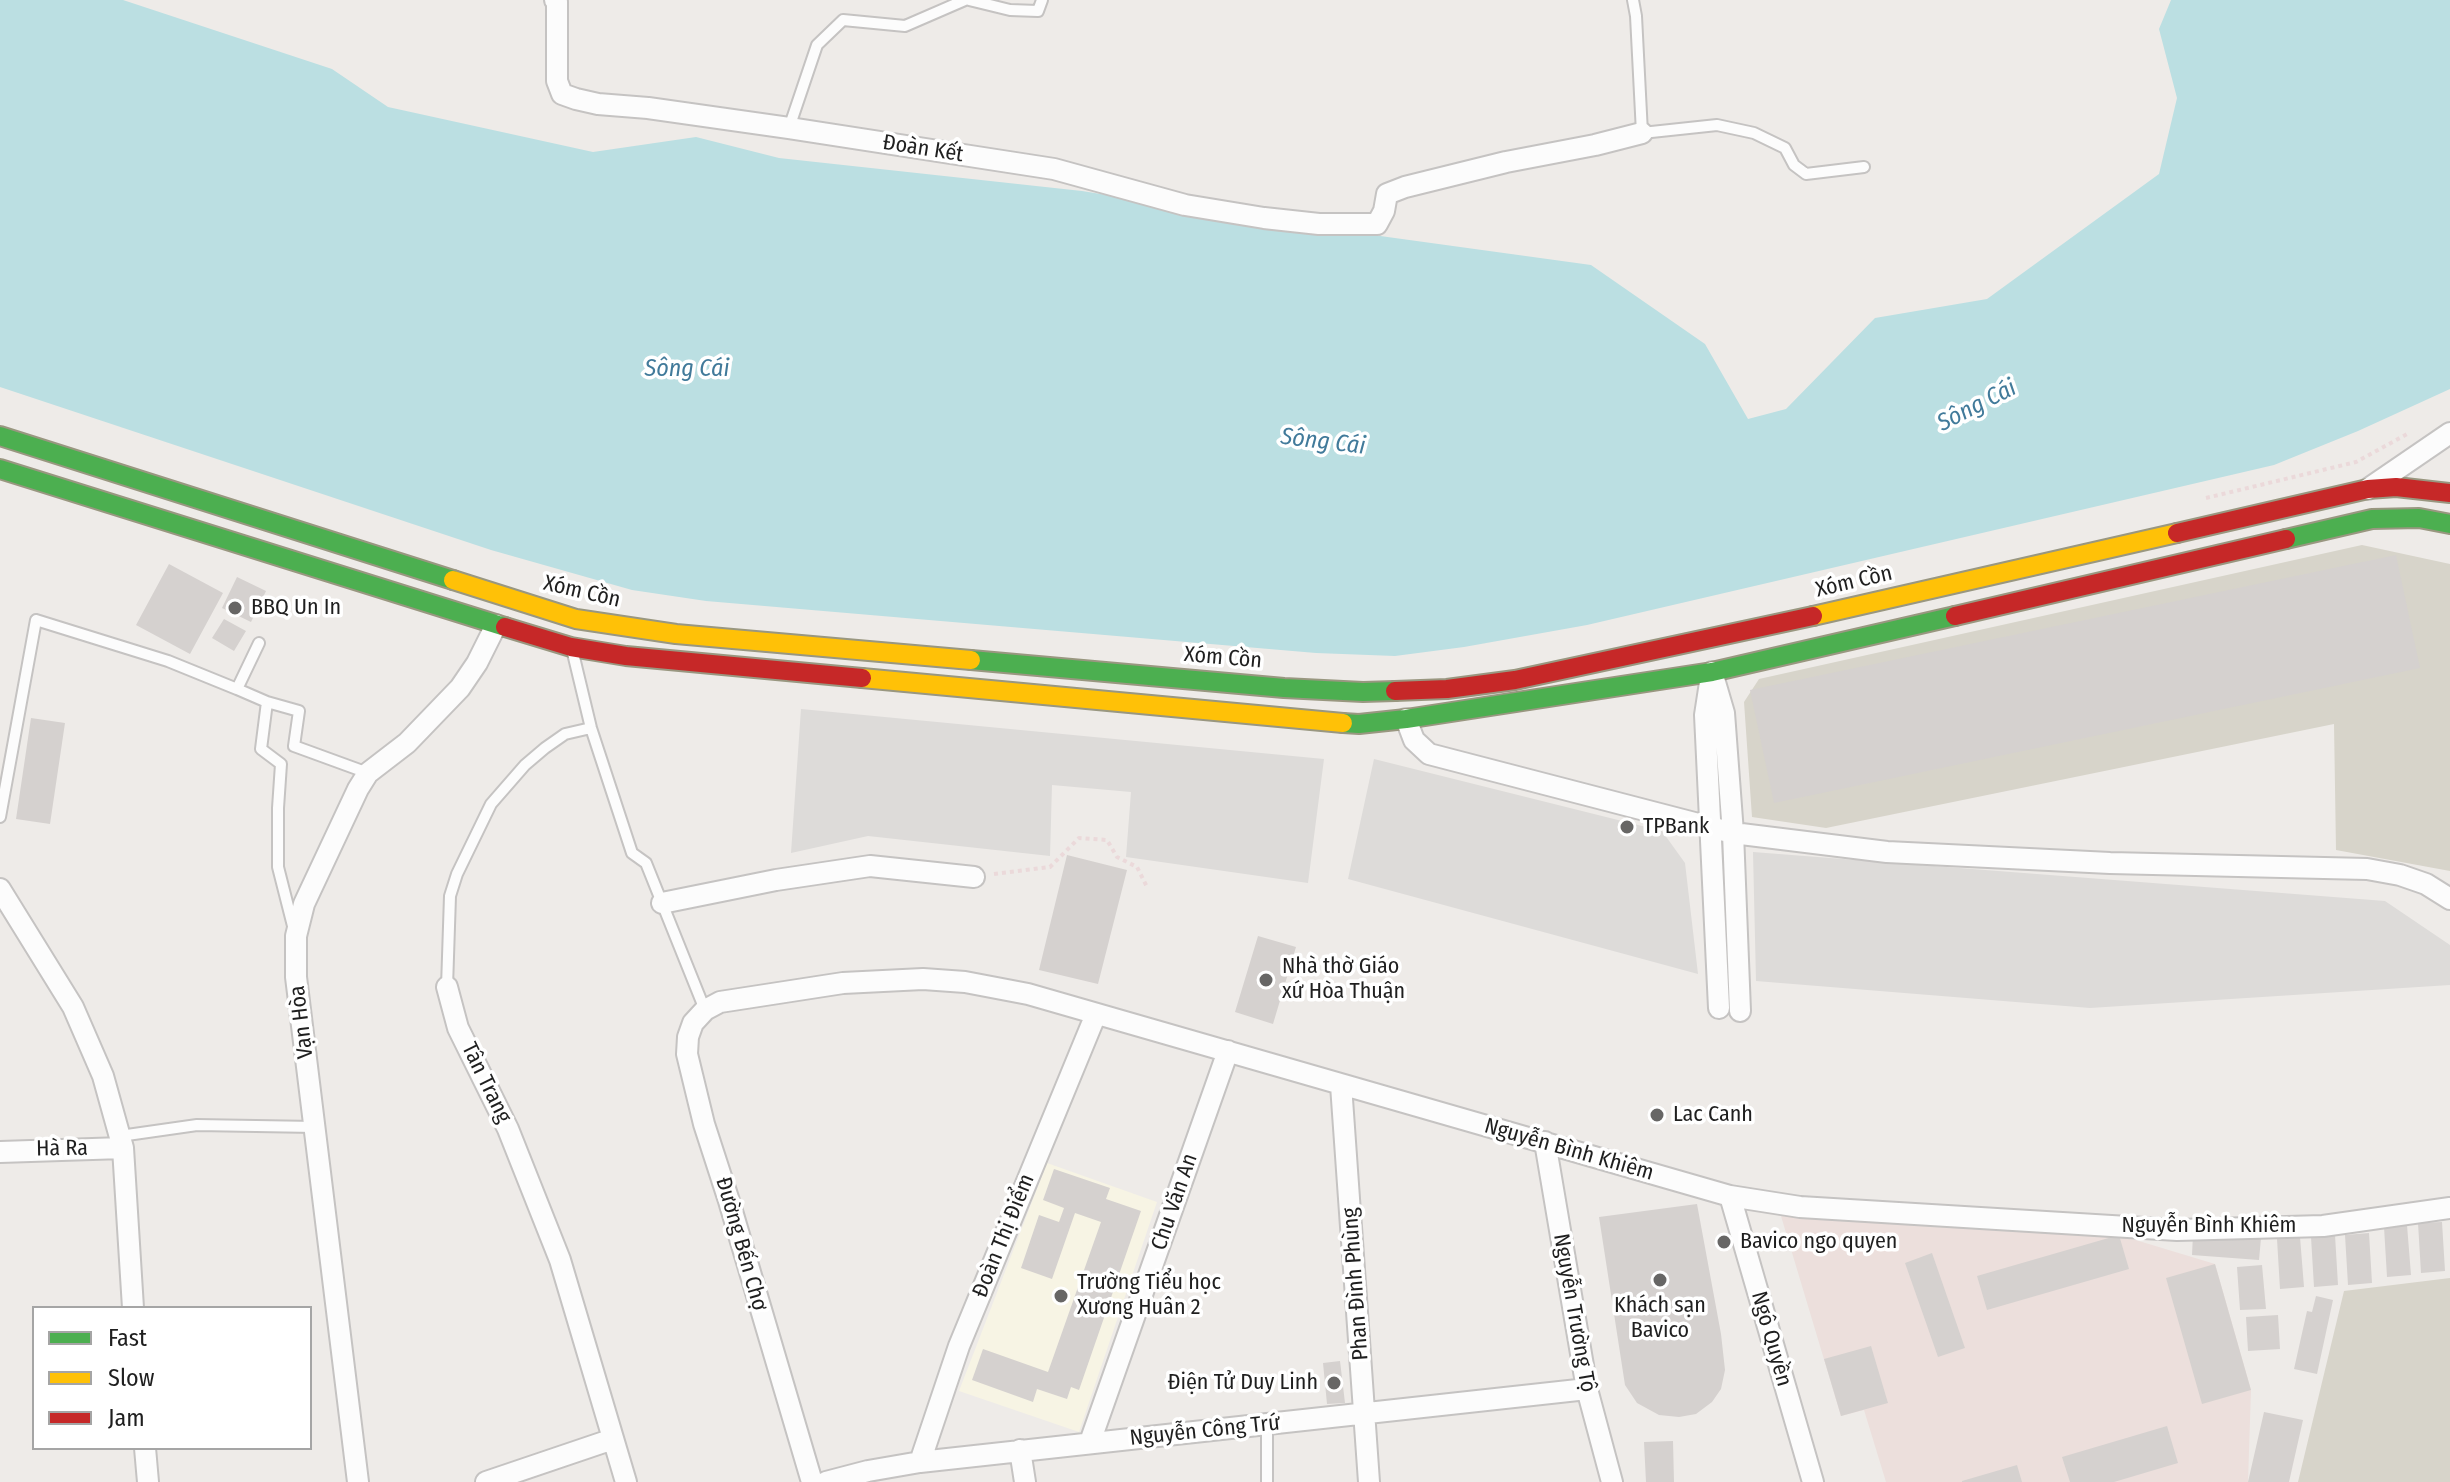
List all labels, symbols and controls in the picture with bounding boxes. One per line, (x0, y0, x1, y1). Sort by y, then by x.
street label: Đoàn Kết (881, 130, 965, 168)
water label: Sông Cái (644, 355, 730, 383)
water label: Sông Cái (1933, 374, 2021, 438)
water label: Sông Cái (1279, 423, 1367, 461)
street label: Xóm Cồn (1813, 560, 1895, 604)
street label: Xóm Cồn (541, 570, 623, 614)
place label: BBQ Un In (251, 595, 341, 621)
marker: BBQ Un In (226, 599, 244, 617)
street label: Xóm Cồn (1183, 641, 1263, 675)
place label: TPBank (1643, 814, 1709, 840)
marker: TPBank (1618, 818, 1636, 836)
place label: Nhà thờ Giáo xứ Hòa Thuận (1282, 954, 1405, 1006)
marker: Nhà thờ Giáo xứ Hòa Thuận (1257, 971, 1275, 989)
street label: Vạn Hòa (284, 984, 320, 1060)
street label: Tân Trang (455, 1039, 517, 1127)
place label: Lac Canh (1673, 1102, 1753, 1128)
marker: Lac Canh (1648, 1106, 1666, 1124)
street label: Nguyễn Bình Khiêm (1481, 1113, 1657, 1187)
street label: Hà Ra (36, 1135, 88, 1163)
street label: Chu Văn An (1146, 1150, 1204, 1254)
street label: Đoàn Thị Điểm (967, 1170, 1041, 1302)
street label: Đường Bến Chợ (709, 1174, 773, 1314)
street label: Phan Đình Phùng (1337, 1207, 1375, 1361)
street label: Nguyễn Bình Khiêm (2122, 1213, 2296, 1239)
place label: Bavico ngo quyen (1740, 1229, 1897, 1255)
street label: Nguyễn Trường Tộ (1547, 1232, 1601, 1394)
marker: Bavico ngo quyen (1715, 1233, 1733, 1251)
place label: Trường Tiểu học Xương Huân 2 (1077, 1270, 1221, 1322)
marker: Khách sạn Bavico (1651, 1271, 1669, 1289)
marker: Trường Tiểu học Xương Huân 2 (1052, 1287, 1070, 1305)
street label: Ngô Quyền (1745, 1288, 1797, 1390)
place label: Khách sạn Bavico (1614, 1293, 1706, 1344)
legend (32, 1306, 312, 1450)
text: Fast (108, 1324, 147, 1352)
text: Slow (108, 1364, 154, 1392)
place label: Điện Tử Duy Linh (1167, 1370, 1318, 1396)
marker: Điện Tử Duy Linh (1325, 1374, 1343, 1392)
text: Jam (108, 1404, 145, 1432)
street label: Nguyễn Công Trứ (1128, 1410, 1282, 1452)

